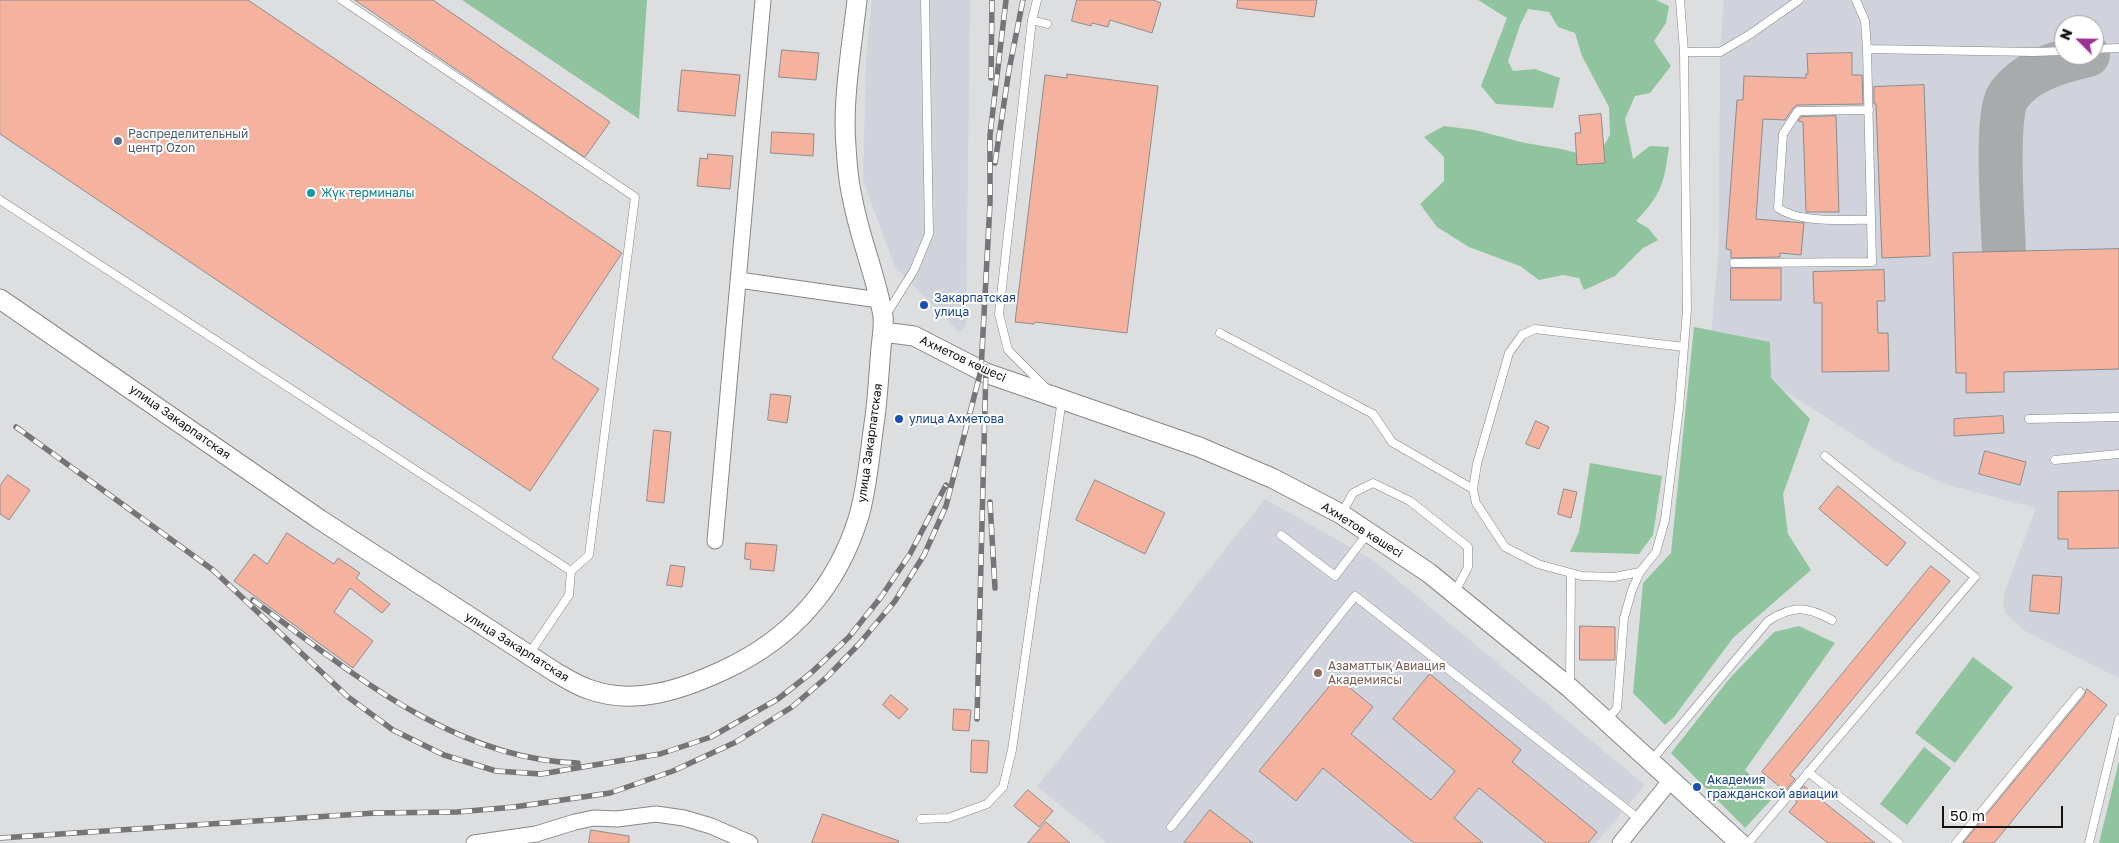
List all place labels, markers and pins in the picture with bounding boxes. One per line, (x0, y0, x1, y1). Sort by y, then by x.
place label: Распределительный центр Ozon (128, 127, 248, 155)
marker: Распределительный центр Ozon (112, 135, 124, 147)
place label: Жүк терминалы (321, 186, 415, 200)
marker: Жүк терминалы (305, 187, 317, 199)
place label: Закарпатская улица (934, 291, 1016, 319)
marker: Закарпатская улица (918, 299, 930, 311)
place label: улица Ахметова (909, 412, 1004, 426)
marker: улица Ахметова (893, 413, 905, 425)
place label: Азаматтық Авиация Академиясы (1328, 659, 1446, 687)
marker: Азаматтық Авиация Академиясы (1312, 667, 1324, 679)
place label: Академия гражданской авиации (1707, 773, 1838, 801)
marker: Академия гражданской авиации (1691, 781, 1703, 793)

